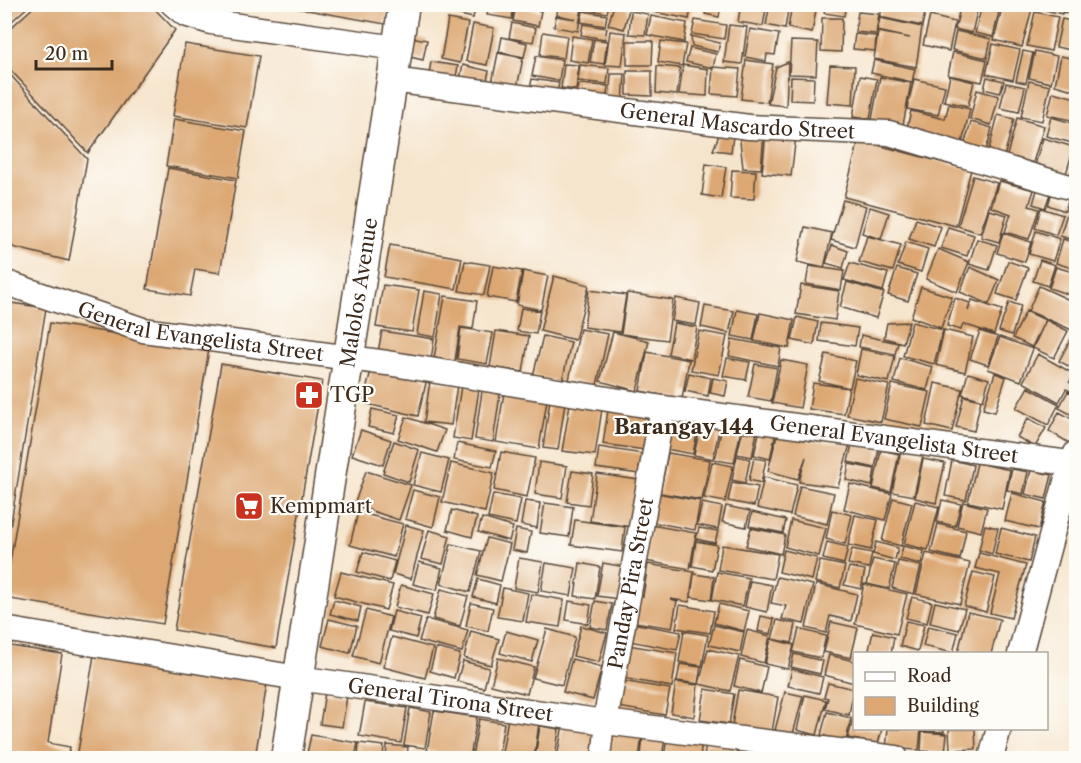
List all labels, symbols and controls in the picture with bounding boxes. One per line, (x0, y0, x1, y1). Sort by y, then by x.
scale bar (36, 33, 112, 71)
text: 20 m (45, 43, 89, 65)
street label: General Mascardo Street (618, 98, 856, 144)
street label: Malolos Avenue (335, 216, 382, 369)
street label: General Evangelista Street (75, 296, 325, 366)
pharmacy icon: TGP (293, 379, 325, 411)
place label: TGP (330, 383, 374, 407)
street label: General Evangelista Street (768, 411, 1020, 468)
district label: Barangay 144 (614, 414, 754, 439)
supermarket icon: Kempmart (233, 490, 265, 522)
place label: Kempmart (270, 494, 372, 518)
street label: Panday Pira Street (603, 496, 658, 671)
legend (853, 652, 1048, 730)
text: Road (907, 665, 952, 687)
street label: General Tirona Street (346, 673, 554, 726)
text: Building (907, 695, 979, 717)

